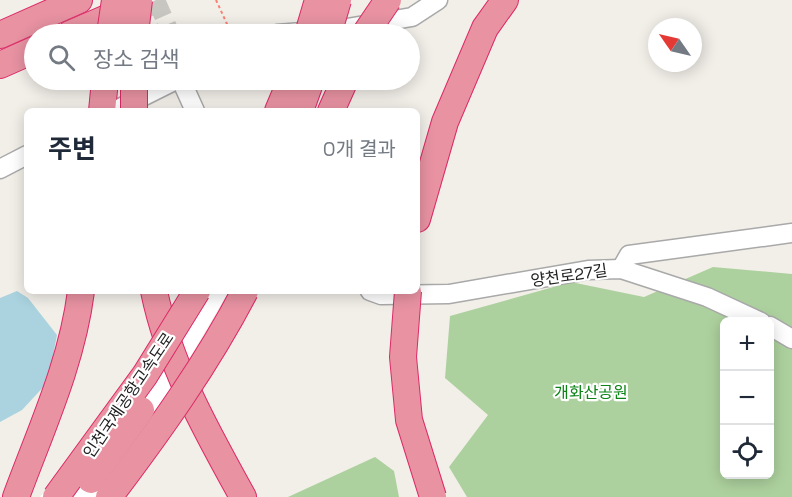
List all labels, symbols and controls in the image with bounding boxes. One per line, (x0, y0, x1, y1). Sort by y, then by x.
north arrow (648, 18, 702, 72)
search box (24, 24, 420, 90)
icon: search (45, 41, 78, 74)
text: 장소 검색 (93, 45, 180, 73)
text: 주변 (48, 132, 96, 166)
text: 0개 결과 (323, 136, 396, 162)
street label: 양천로27길 (529, 260, 609, 291)
map controls (720, 317, 774, 479)
button: + (720, 317, 774, 371)
street label: 인천국제공항고속도로 (79, 328, 178, 462)
button: − (720, 371, 774, 425)
park label: 개화산공원 (554, 382, 628, 403)
button: locate (720, 425, 774, 479)

